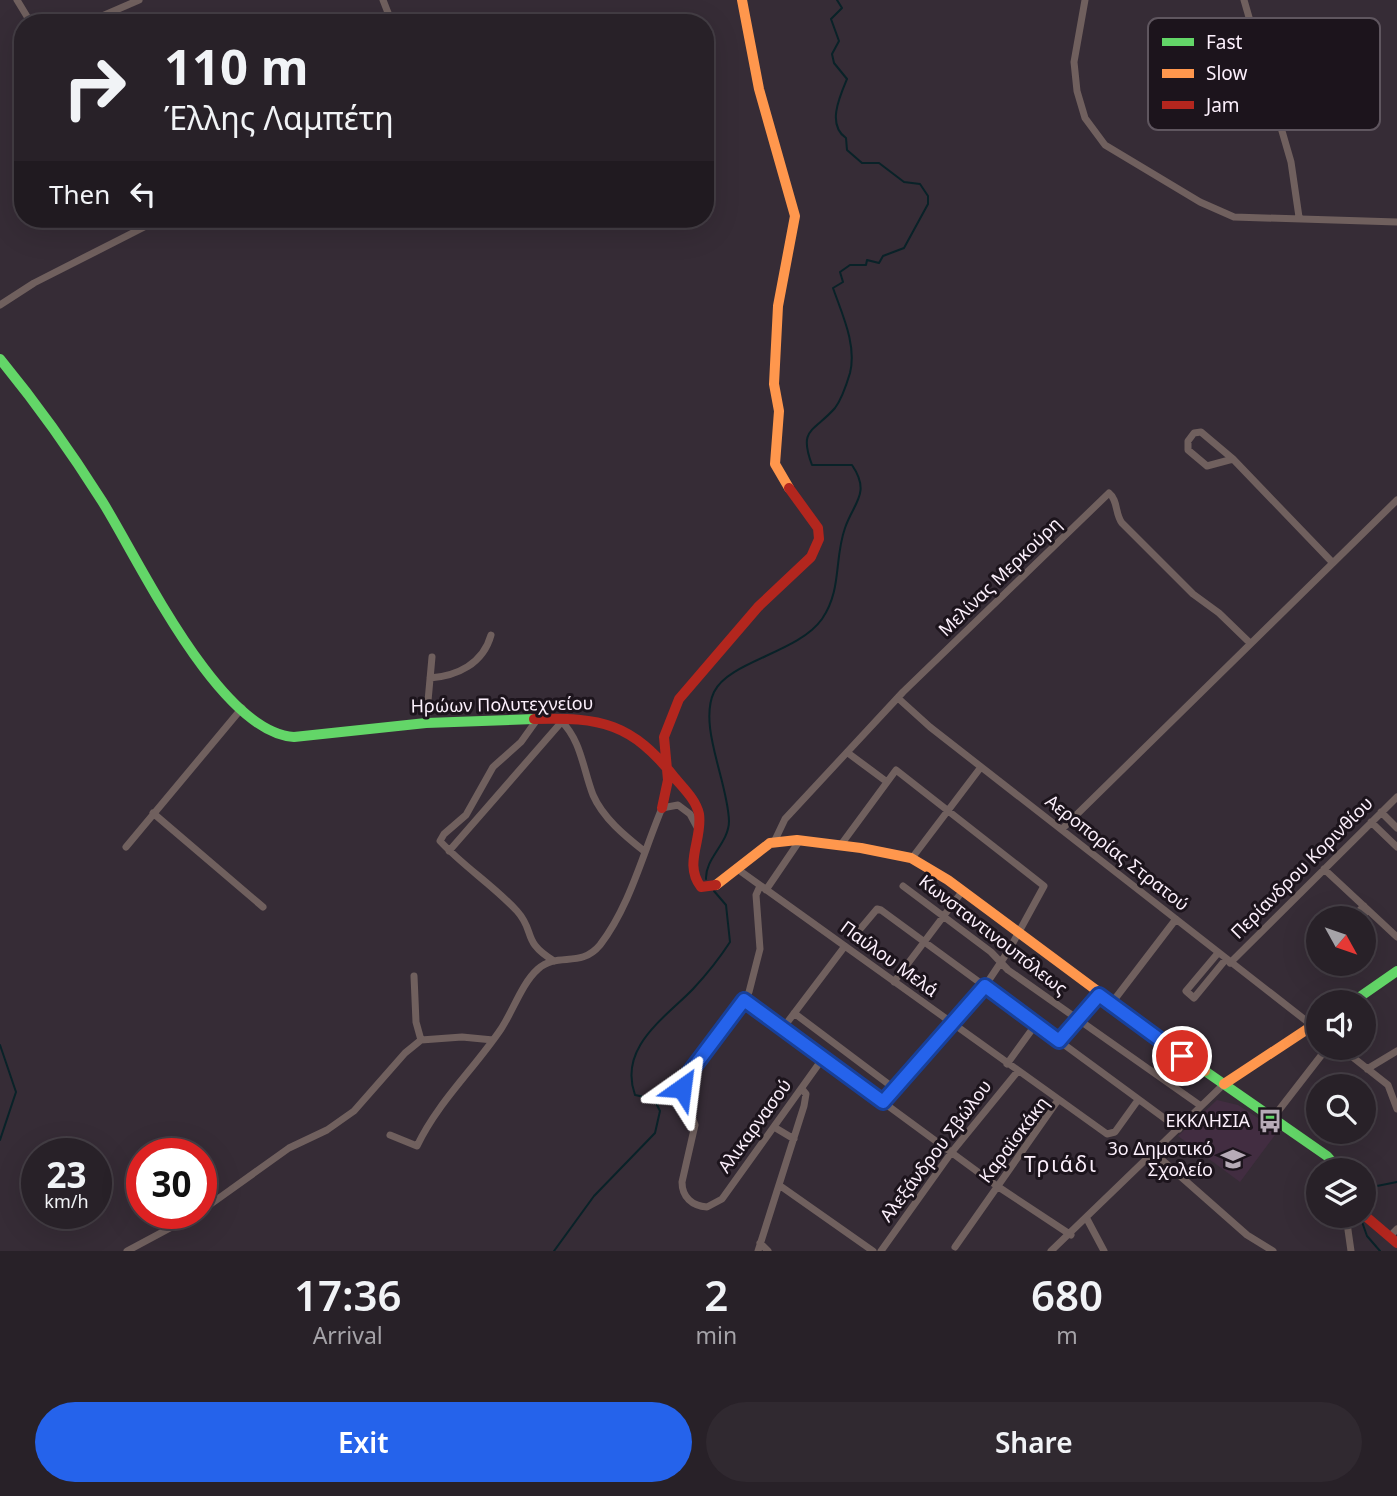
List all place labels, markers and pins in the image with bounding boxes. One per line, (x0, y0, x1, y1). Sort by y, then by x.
pin (1152, 1026, 1212, 1086)
bus stop icon: ΕΚΚΛΗΣΙΑ (1256, 1107, 1284, 1135)
place label: ΕΚΚΛΗΣΙΑ (1166, 1108, 1250, 1132)
place label: 3ο Δημοτικό Σχολείο (1108, 1136, 1213, 1181)
school or university icon: 3ο Δημοτικό Σχολείο (1219, 1145, 1247, 1173)

